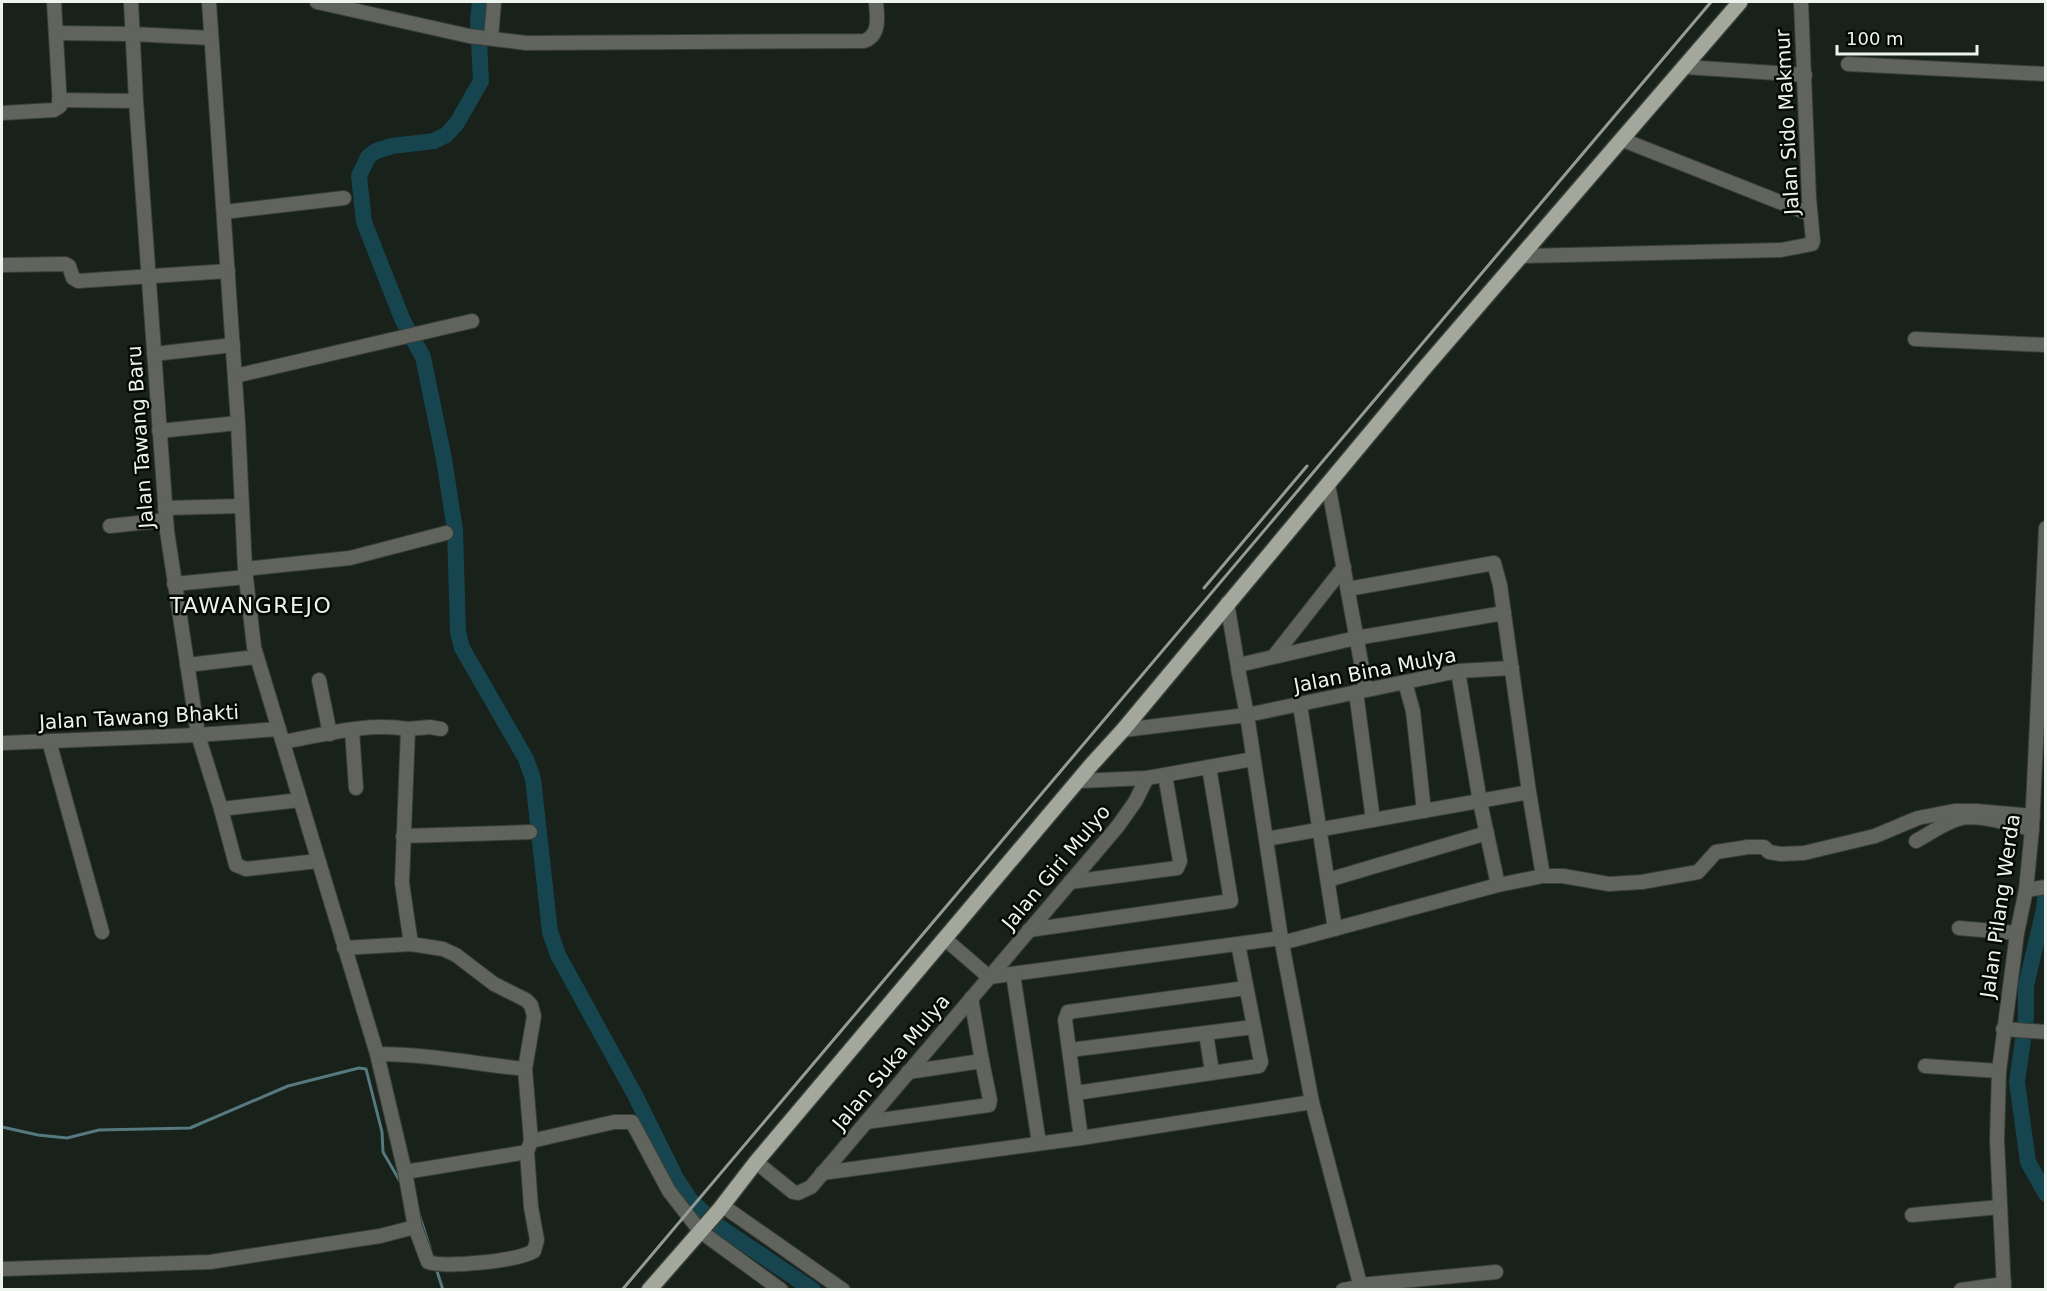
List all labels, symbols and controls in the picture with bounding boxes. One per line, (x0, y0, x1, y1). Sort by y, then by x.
scale bar (1837, 18, 1976, 56)
street label: Jalan Sido Makmur (1770, 28, 1804, 218)
text: 100 m (1846, 28, 1904, 49)
street label: Jalan Tawang Baru (122, 345, 159, 531)
district label: TAWANGREJO (169, 593, 332, 618)
street label: Jalan Bina Mulya (1290, 642, 1458, 698)
street label: Jalan Tawang Bhakti (36, 700, 240, 734)
street label: Jalan Giri Mulyo (995, 800, 1115, 936)
street label: Jalan Pilang Werda (1975, 813, 2025, 1001)
street label: Jalan Suka Mulya (826, 989, 955, 1136)

